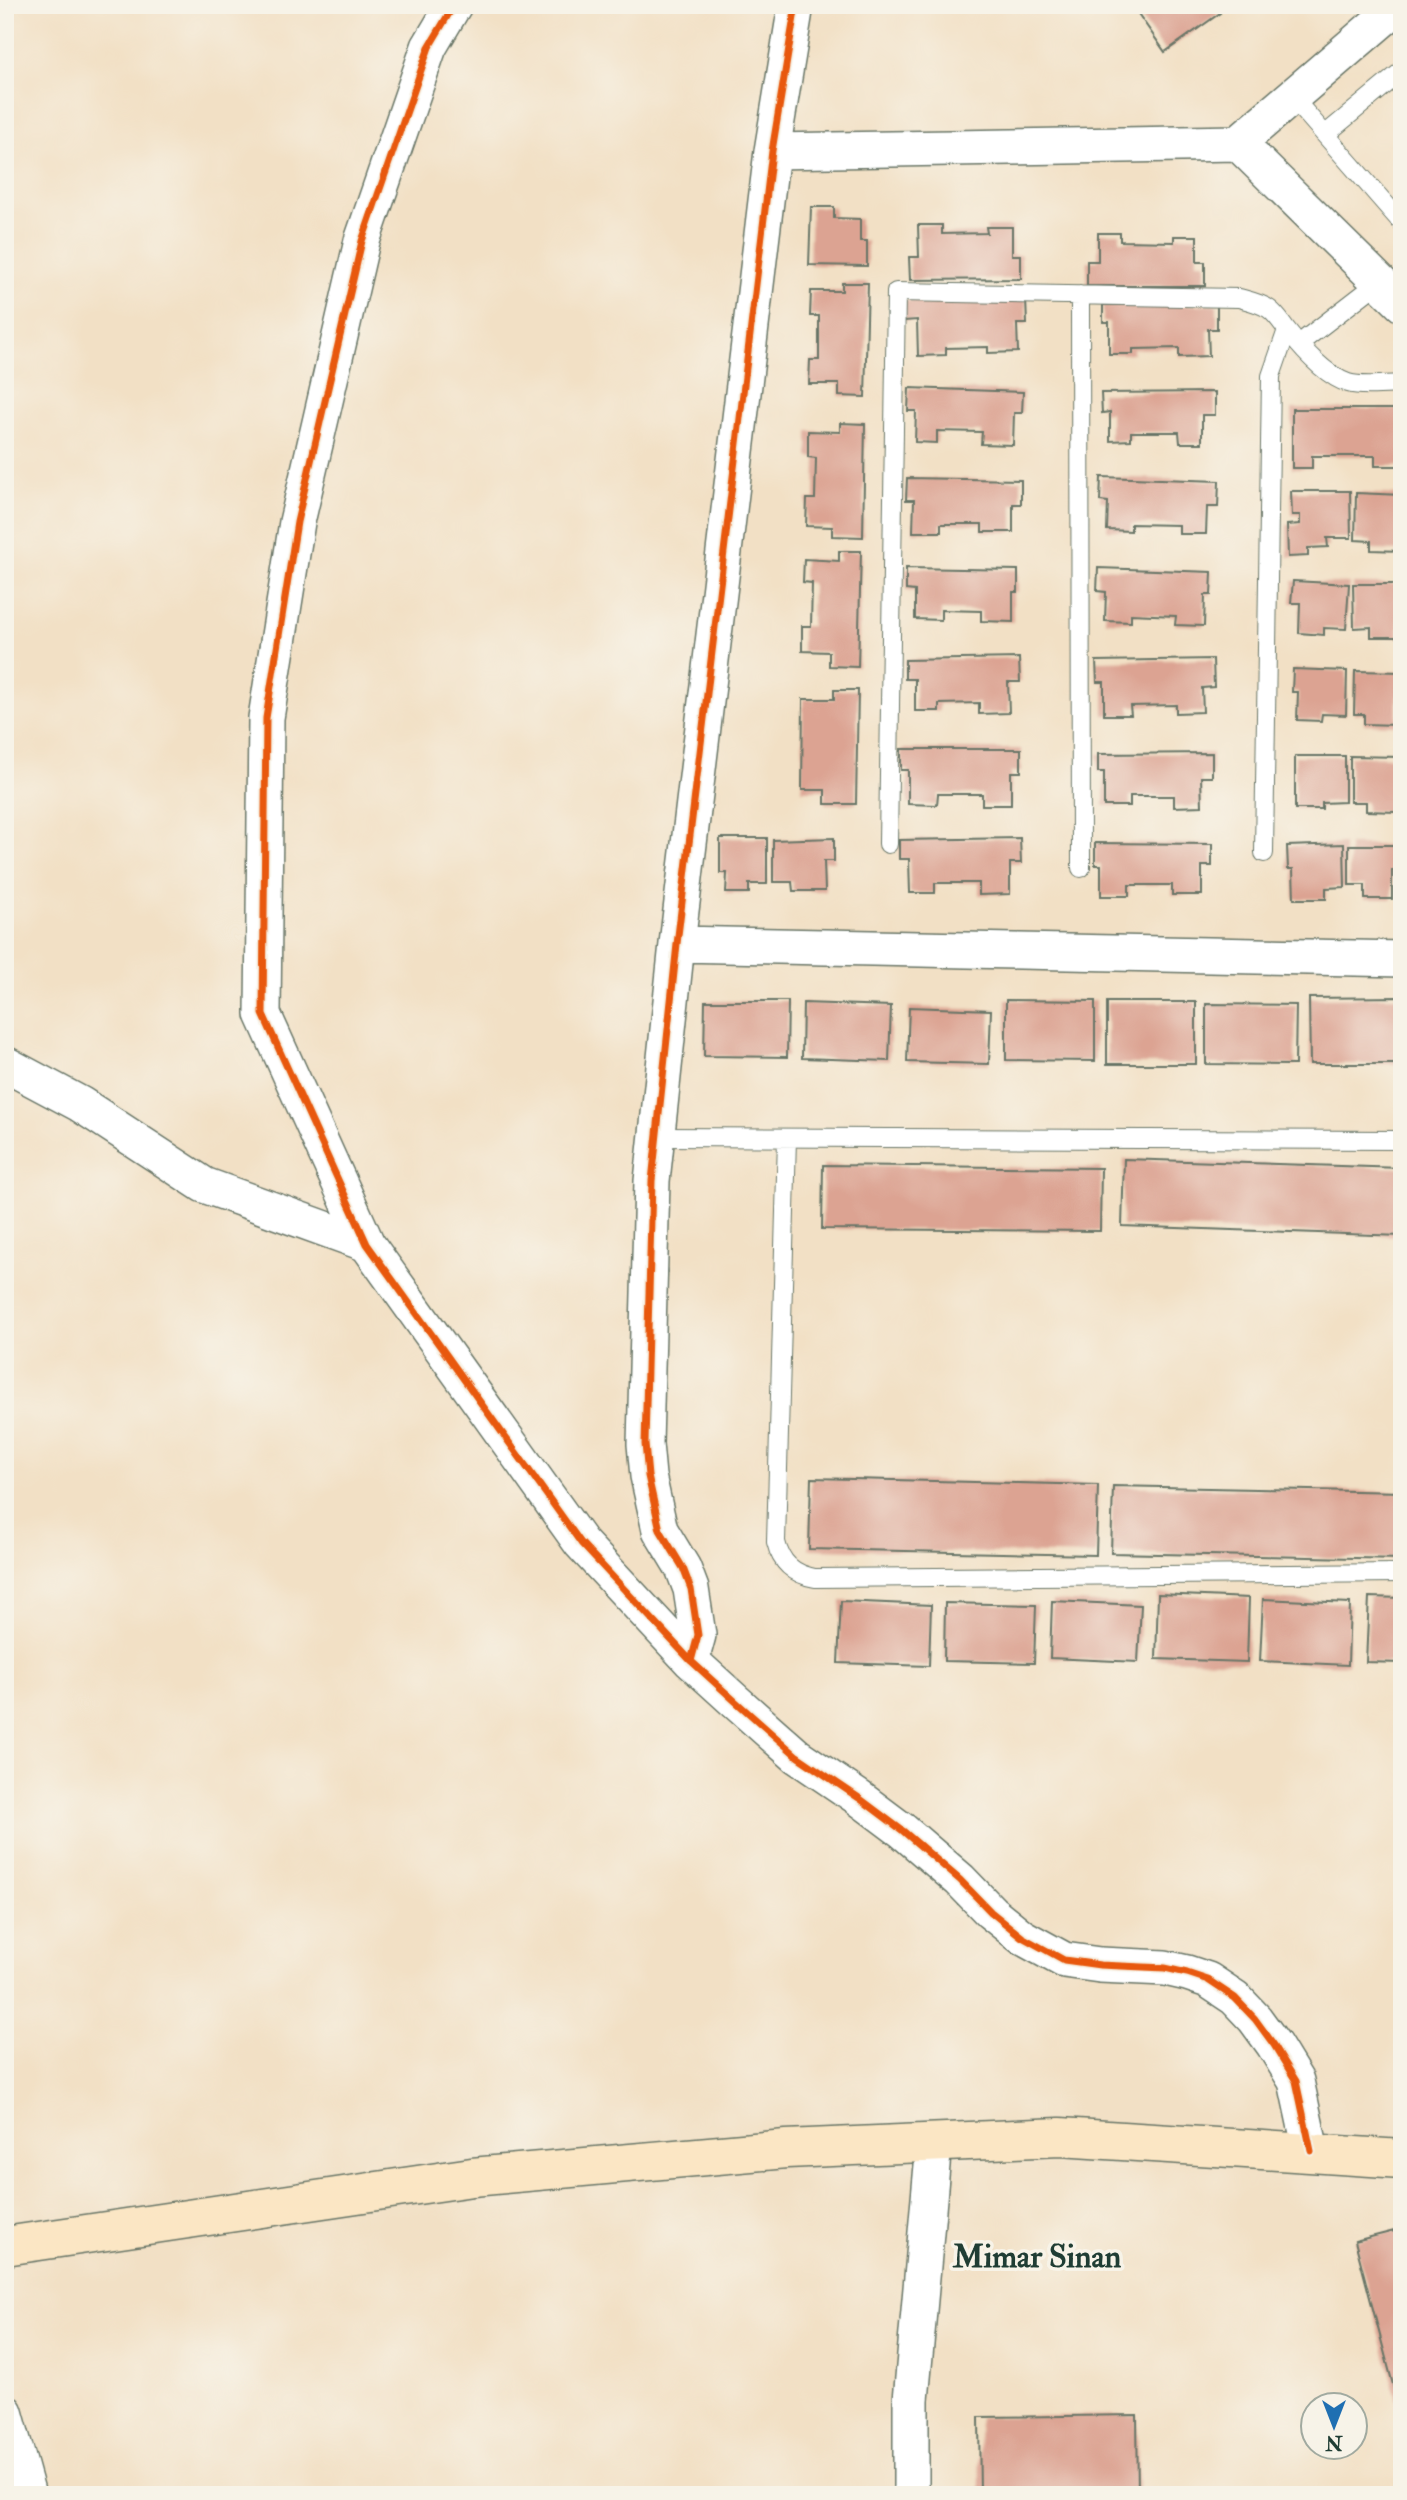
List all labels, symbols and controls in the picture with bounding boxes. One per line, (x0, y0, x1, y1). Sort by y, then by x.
district label: Mimar Sinan (952, 2237, 1122, 2277)
north arrow (1298, 2392, 1368, 2462)
text: N (1325, 2430, 1344, 2454)

